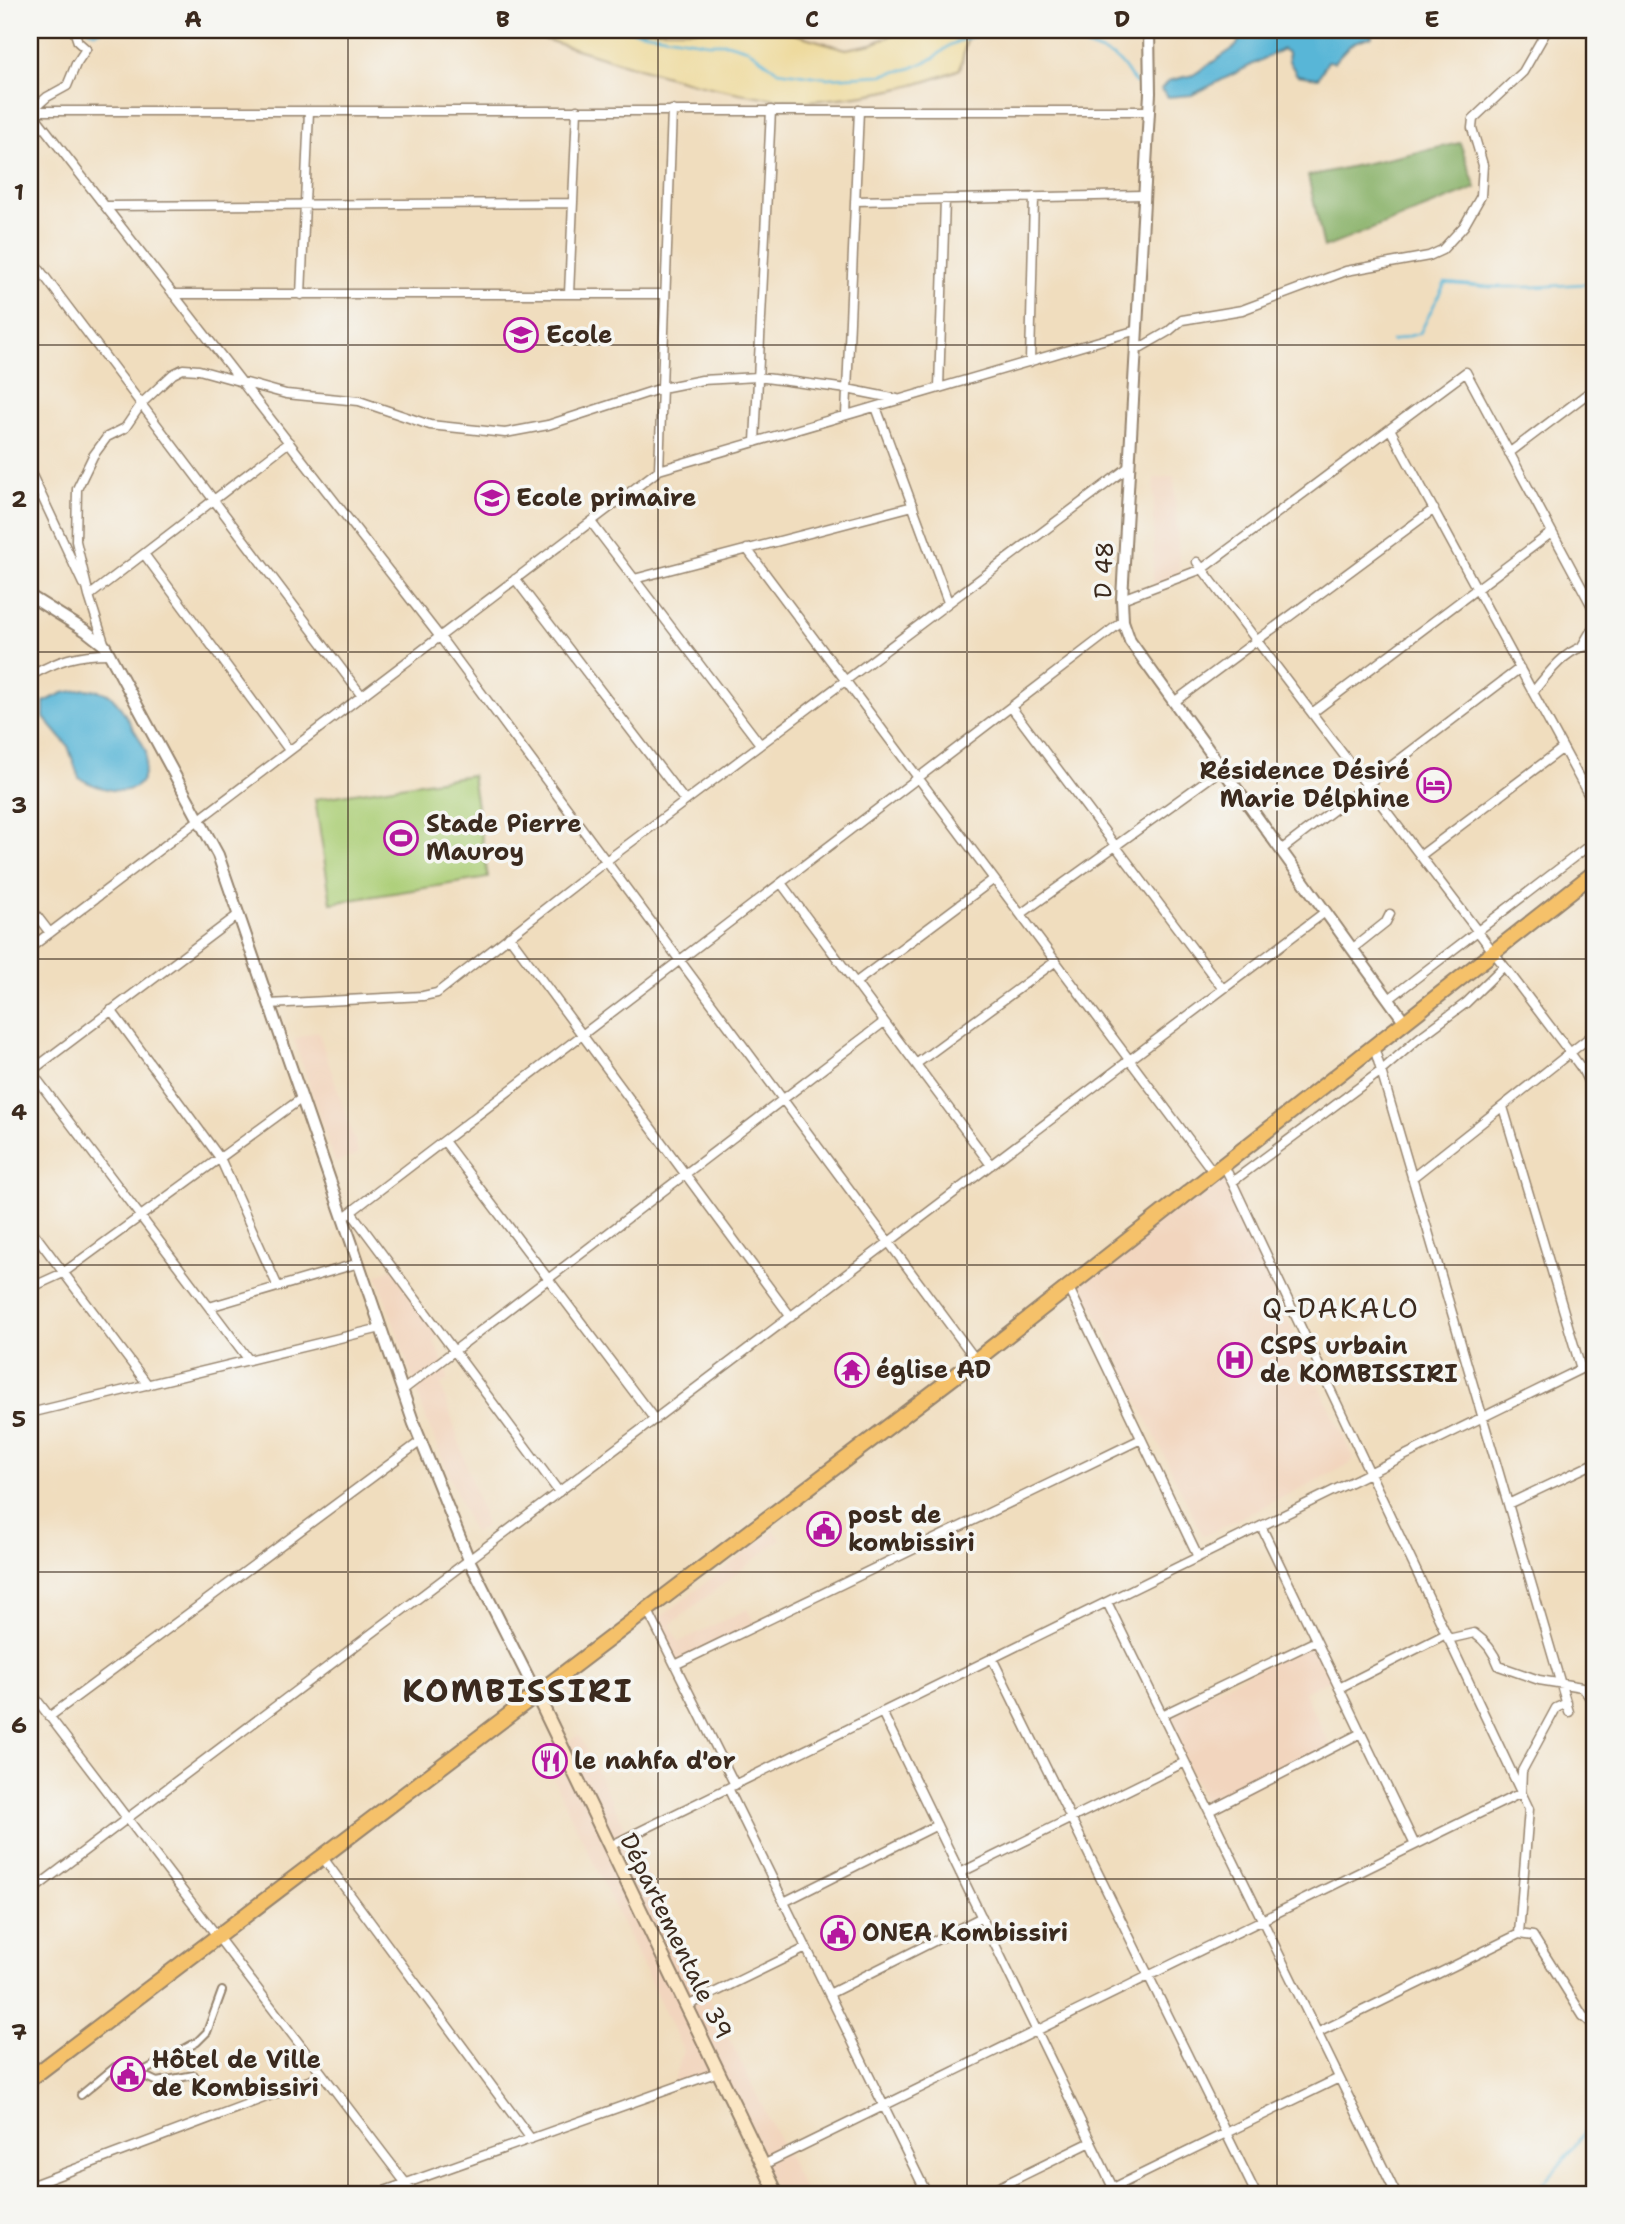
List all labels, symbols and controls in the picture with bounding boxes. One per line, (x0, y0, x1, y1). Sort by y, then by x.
text: A (184, 4, 202, 34)
text: B (496, 4, 510, 34)
text: C (805, 4, 819, 34)
text: D (1114, 4, 1130, 34)
text: E (1424, 4, 1440, 34)
text: 1 (14, 177, 24, 207)
school or university icon: Ecole (502, 316, 540, 354)
place label: Ecole (546, 319, 612, 351)
school or university icon: Ecole primaire (473, 479, 511, 517)
place label: Ecole primaire (516, 482, 696, 514)
text: 2 (11, 484, 27, 514)
street label: D 48 (1087, 541, 1121, 599)
place label: Résidence Désiré Marie Délphine (1199, 755, 1410, 815)
hotel icon: Résidence Désiré Marie Délphine (1415, 766, 1453, 804)
text: 3 (11, 790, 27, 820)
place label: Stade Pierre Mauroy (426, 808, 582, 868)
sports icon: Stade Pierre Mauroy (382, 819, 420, 857)
text: 4 (11, 1097, 27, 1127)
district label: Q-DAKALO (1262, 1289, 1420, 1327)
place label: CSPS urbain de KOMBISSIRI (1260, 1330, 1458, 1390)
hospital icon: CSPS urbain de KOMBISSIRI (1216, 1341, 1254, 1379)
temple icon: église AD (833, 1351, 871, 1389)
place label: église AD (876, 1354, 991, 1386)
text: 5 (12, 1404, 26, 1434)
place label: post de kombissiri (848, 1499, 975, 1559)
public building icon: post de kombissiri (805, 1510, 843, 1548)
district label: KOMBISSIRI (402, 1669, 634, 1712)
text: 6 (11, 1710, 27, 1740)
restaurant icon: le nahfa d'or (531, 1742, 569, 1780)
place label: le nahfa d'or (574, 1745, 736, 1777)
street label: Départementale 39 (612, 1828, 740, 2044)
public building icon: ONEA Kombissiri (819, 1914, 857, 1952)
place label: ONEA Kombissiri (862, 1917, 1068, 1949)
text: 7 (11, 2017, 27, 2047)
place label: Hôtel de Ville de Kombissiri (152, 2044, 321, 2104)
public building icon: Hôtel de Ville de Kombissiri (109, 2055, 147, 2093)

